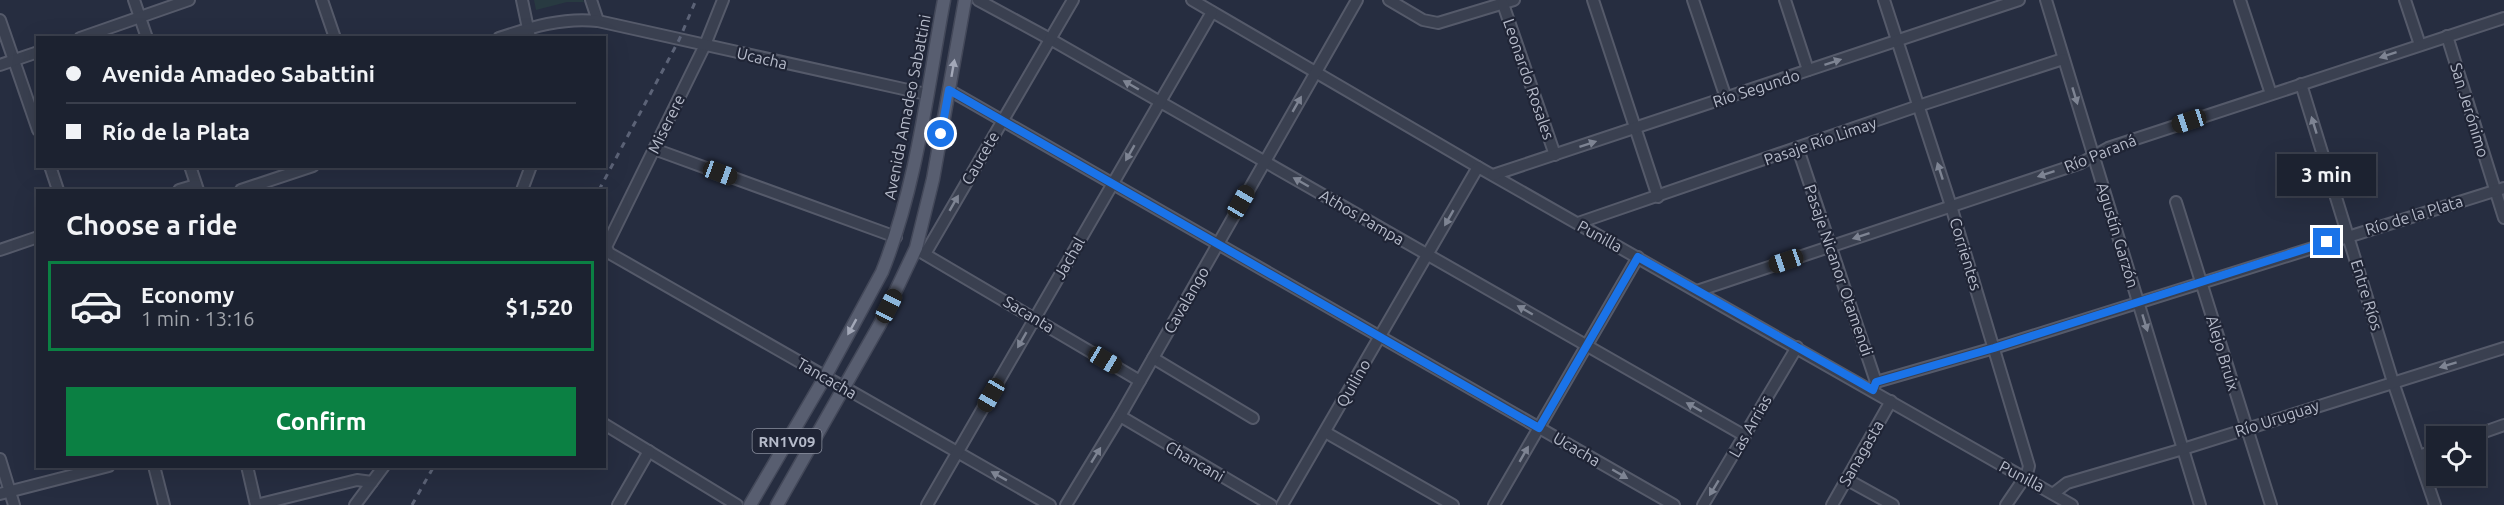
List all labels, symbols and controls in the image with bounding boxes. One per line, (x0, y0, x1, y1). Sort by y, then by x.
street label: Avenida Amadeo Sabattini (880, 13, 934, 201)
street label: Leonardo Rosales (1500, 16, 1558, 142)
street label: Ucacha (735, 43, 789, 73)
one-way arrow (2379, 51, 2397, 61)
one-way arrow (1824, 57, 1842, 66)
one-way arrow (949, 58, 958, 77)
text: Avenida Amadeo Sabattini (102, 61, 375, 86)
street label: San Jerónimo (2447, 61, 2493, 159)
street label: Río Segundo (1710, 65, 1802, 111)
one-way arrow (1122, 80, 1139, 90)
one-way arrow (2071, 87, 2080, 105)
street label: Miserere (644, 92, 688, 156)
one-way arrow (1292, 95, 1302, 112)
car (2169, 107, 2209, 135)
street label: Pasaje Río Limay (1761, 113, 1879, 169)
one-way arrow (2309, 116, 2318, 134)
text: Río de la Plata (102, 119, 250, 144)
route start (927, 120, 954, 147)
street label: Caucete (958, 128, 1002, 188)
street label: Río Paraná (2061, 130, 2139, 176)
one-way arrow (1579, 138, 1597, 148)
one-way arrow (1125, 145, 1135, 162)
callout: 3 min (2278, 155, 2376, 197)
car (700, 158, 740, 188)
one-way arrow (1935, 162, 1944, 180)
text: 3 min (2301, 163, 2352, 186)
one-way arrow (2037, 170, 2055, 180)
one-way arrow (1292, 177, 1309, 187)
street label: Agustín Garzón (2093, 180, 2143, 290)
car (1224, 182, 1258, 222)
street label: Pasaje Nicanor Otamendi (1801, 182, 1877, 358)
street label: Athos Pampa (1316, 185, 1408, 249)
street label: Río de la Plata (2363, 192, 2465, 238)
one-way arrow (949, 194, 959, 211)
text: Choose a ride (66, 210, 238, 240)
one-way arrow (1443, 210, 1454, 226)
street label: Corrientes (1946, 215, 1986, 293)
street label: Punilla (1574, 216, 1626, 256)
route end (2313, 228, 2340, 255)
one-way arrow (1852, 232, 1870, 241)
street label: Jachal (1050, 234, 1088, 282)
car (1766, 247, 1806, 275)
street label: Entre Ríos (2348, 257, 2386, 333)
street label: Cavalango (1160, 263, 1212, 337)
icon: car (69, 279, 123, 333)
text: Economy (141, 282, 234, 307)
car (873, 286, 905, 326)
street label: Sacanta (1000, 292, 1058, 336)
text: $1,520 (506, 294, 573, 319)
one-way arrow (1516, 305, 1533, 315)
text: 1 min · 13:16 (141, 307, 255, 330)
street label: Alejo Bruix (2203, 313, 2243, 393)
one-way arrow (2140, 314, 2150, 332)
one-way arrow (847, 319, 857, 336)
one-way arrow (1017, 332, 1027, 349)
car (1085, 343, 1125, 377)
street label: Tancacha (794, 354, 860, 402)
street label: Quilino (1332, 356, 1374, 410)
one-way arrow (2439, 361, 2457, 370)
car (974, 375, 1008, 415)
button: Confirm (66, 387, 576, 456)
street label: Las Arrias (1725, 392, 1775, 460)
street label: Río Uruguay (2233, 396, 2322, 440)
one-way arrow (1686, 401, 1702, 412)
street label: Sanagasta (1835, 417, 1887, 489)
map controls (2426, 426, 2486, 486)
button: locate (2426, 426, 2486, 486)
street label: Ucacha (1550, 428, 1604, 470)
road number: RN1V09 (752, 429, 822, 453)
street label: Chancani (1162, 437, 1228, 485)
one-way arrow (1518, 446, 1529, 462)
one-way arrow (1091, 447, 1102, 463)
street label: Punilla (1996, 457, 2048, 495)
one-way arrow (1612, 468, 1628, 479)
one-way arrow (990, 471, 1007, 481)
one-way arrow (1709, 479, 1719, 496)

